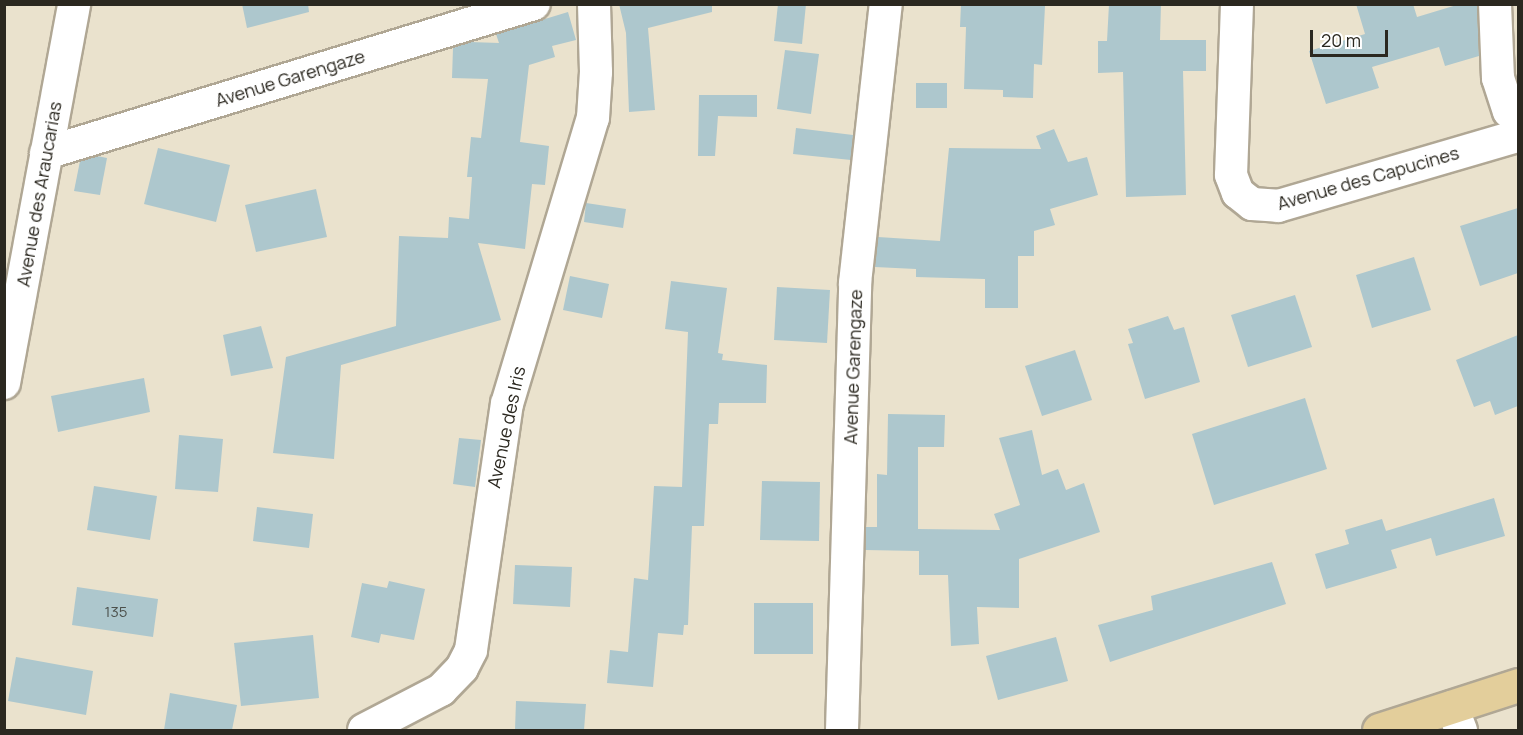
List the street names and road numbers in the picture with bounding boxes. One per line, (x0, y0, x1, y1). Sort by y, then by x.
street label: Avenue Garengaze (213, 45, 367, 111)
street label: Avenue des Araucarias (12, 100, 66, 288)
street label: Avenue des Capucines (1275, 142, 1461, 214)
street label: Avenue Garengaze (839, 289, 867, 445)
street label: Avenue des Iris (483, 364, 529, 490)

